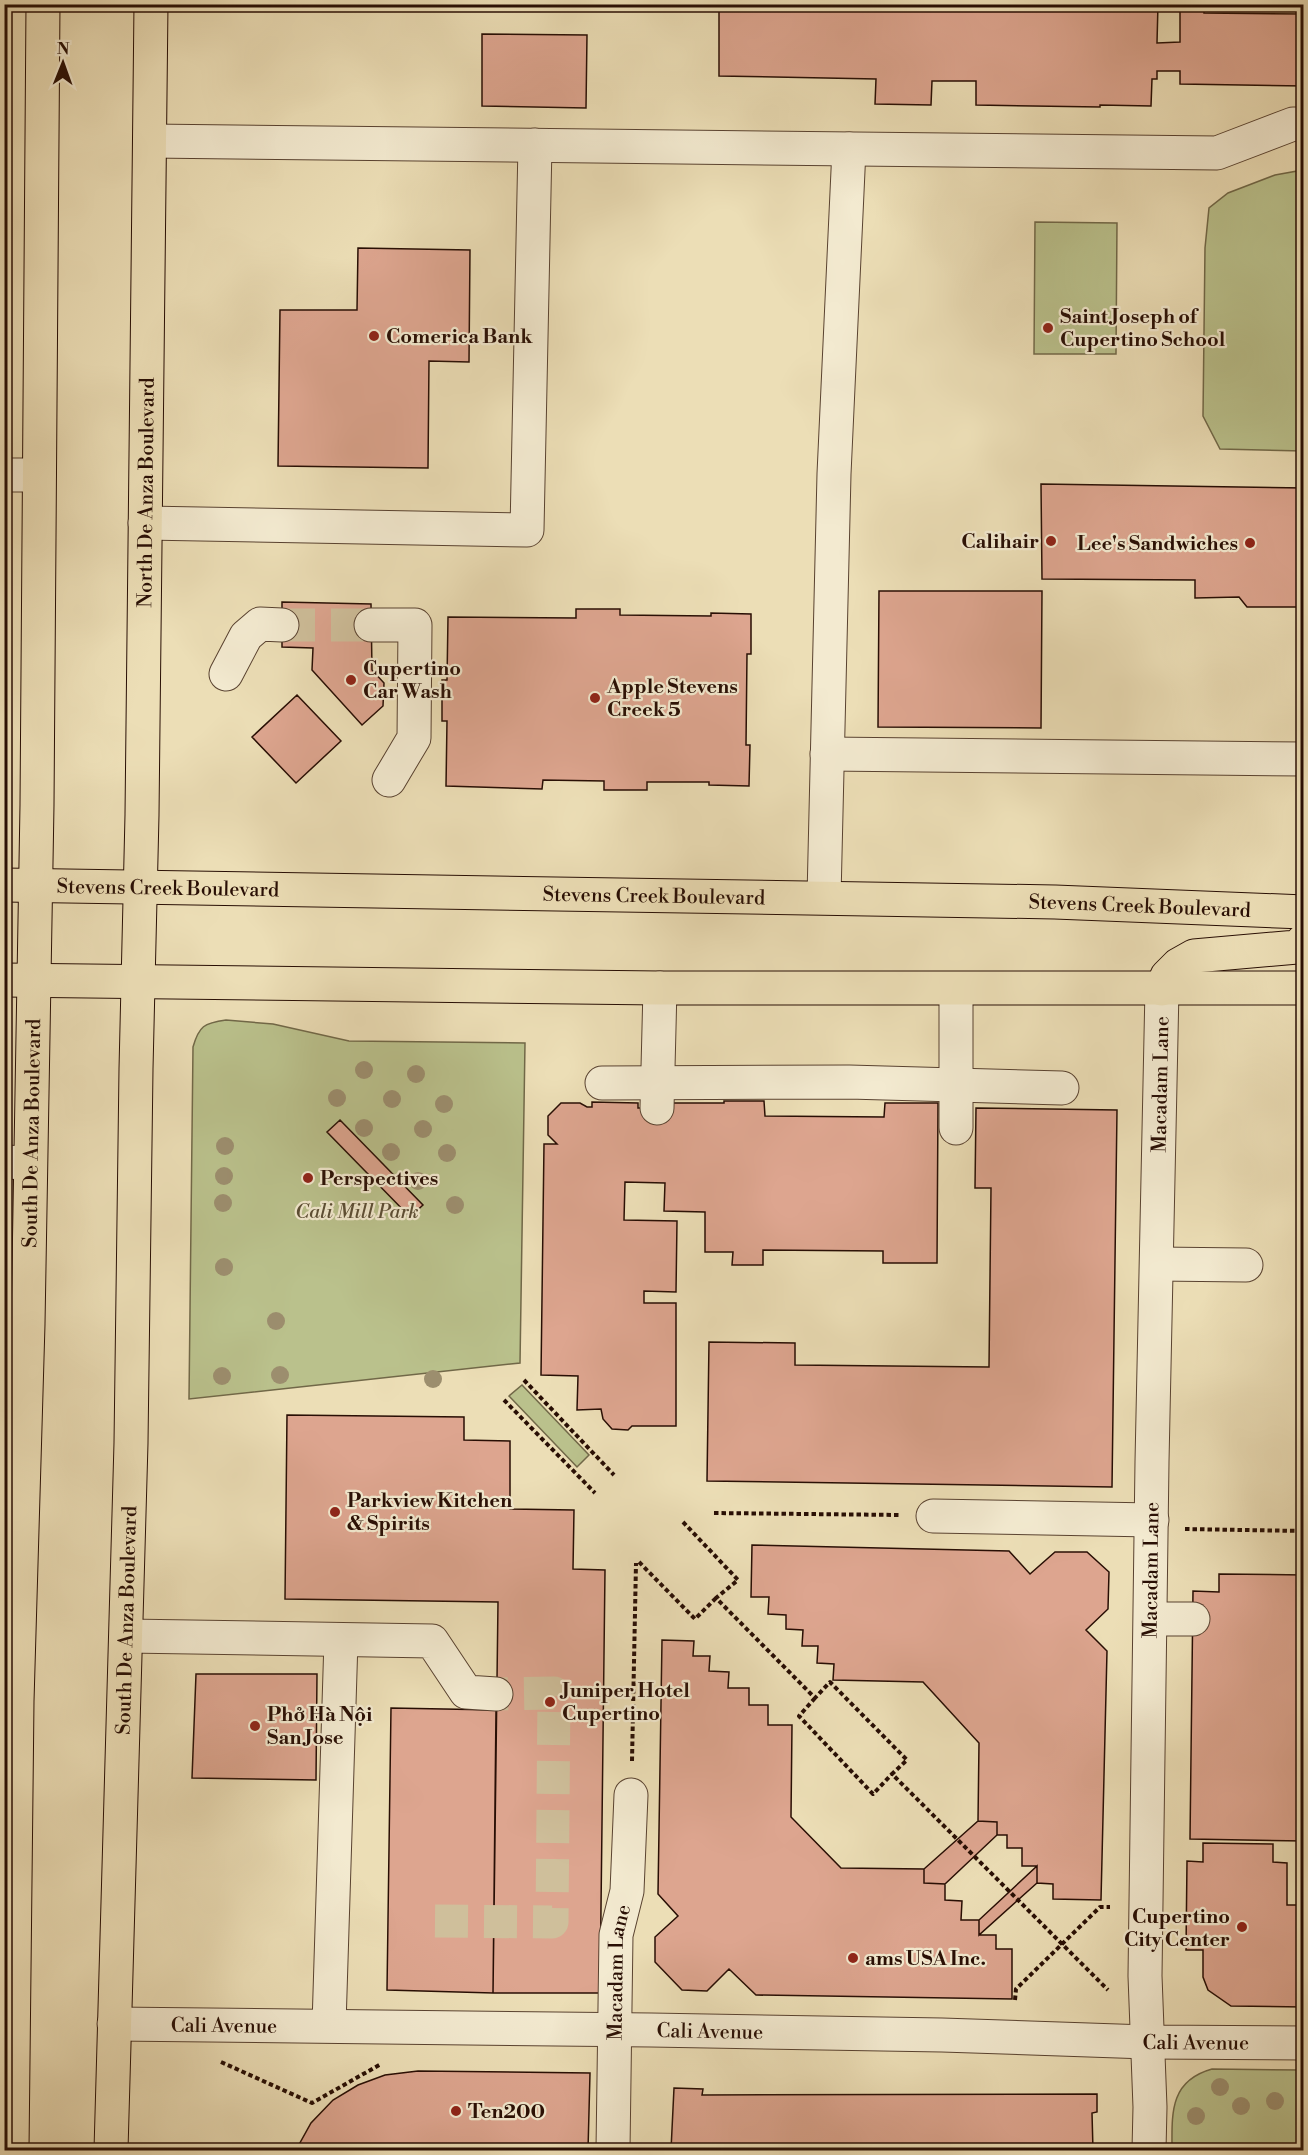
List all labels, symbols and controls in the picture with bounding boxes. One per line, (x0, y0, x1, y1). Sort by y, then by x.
north arrow (33, 33, 93, 93)
text: N (57, 39, 70, 59)
place label: Saint Joseph of Cupertino School (1060, 305, 1226, 353)
marker: Saint Joseph of Cupertino School (1041, 321, 1055, 335)
place label: Comerica Bank (386, 325, 533, 350)
marker: Comerica Bank (367, 329, 381, 343)
street label: North De Anza Boulevard (133, 377, 161, 608)
place label: Calihair (961, 530, 1039, 555)
place label: Lee's Sandwiches (1077, 532, 1238, 557)
marker: Calihair (1044, 534, 1058, 548)
marker: Lee's Sandwiches (1243, 536, 1257, 550)
place label: Cupertino Car Wash (363, 657, 461, 705)
marker: Cupertino Car Wash (344, 673, 358, 687)
place label: Apple Stevens Creek 5 (606, 675, 738, 723)
marker: Apple Stevens Creek 5 (588, 691, 602, 705)
street label: Stevens Creek Boulevard (56, 875, 280, 903)
street label: Stevens Creek Boulevard (542, 883, 766, 911)
street label: Stevens Creek Boulevard (1028, 891, 1252, 924)
street label: Macadam Lane (1148, 1016, 1175, 1153)
street label: South De Anza Boulevard (18, 1018, 47, 1248)
place label: Perspectives (320, 1167, 438, 1192)
marker: Perspectives (301, 1171, 315, 1185)
park label: Cali Mill Park (295, 1200, 419, 1225)
place label: Parkview Kitchen & Spirits (347, 1489, 513, 1537)
street label: Macadam Lane (1139, 1502, 1165, 1639)
street label: South De Anza Boulevard (112, 1505, 143, 1735)
marker: Parkview Kitchen & Spirits (328, 1505, 342, 1519)
place label: Juniper Hotel Cupertino (559, 1679, 690, 1727)
marker: Juniper Hotel Cupertino (543, 1695, 557, 1709)
place label: Phở Hà Nội San Jose (267, 1703, 373, 1751)
marker: Phở Hà Nội San Jose (248, 1719, 262, 1733)
street label: Macadam Lane (604, 1902, 637, 2041)
place label: Cupertino City Center (1124, 1905, 1230, 1953)
marker: Cupertino City Center (1235, 1920, 1249, 1934)
place label: ams USA Inc. (865, 1947, 986, 1972)
marker: ams USA Inc. (846, 1951, 860, 1965)
street label: Cali Avenue (171, 2014, 277, 2040)
street label: Cali Avenue (656, 2019, 763, 2046)
street label: Cali Avenue (1142, 2031, 1249, 2057)
place label: Ten200 (468, 2100, 545, 2125)
marker: Ten200 (449, 2104, 463, 2118)

